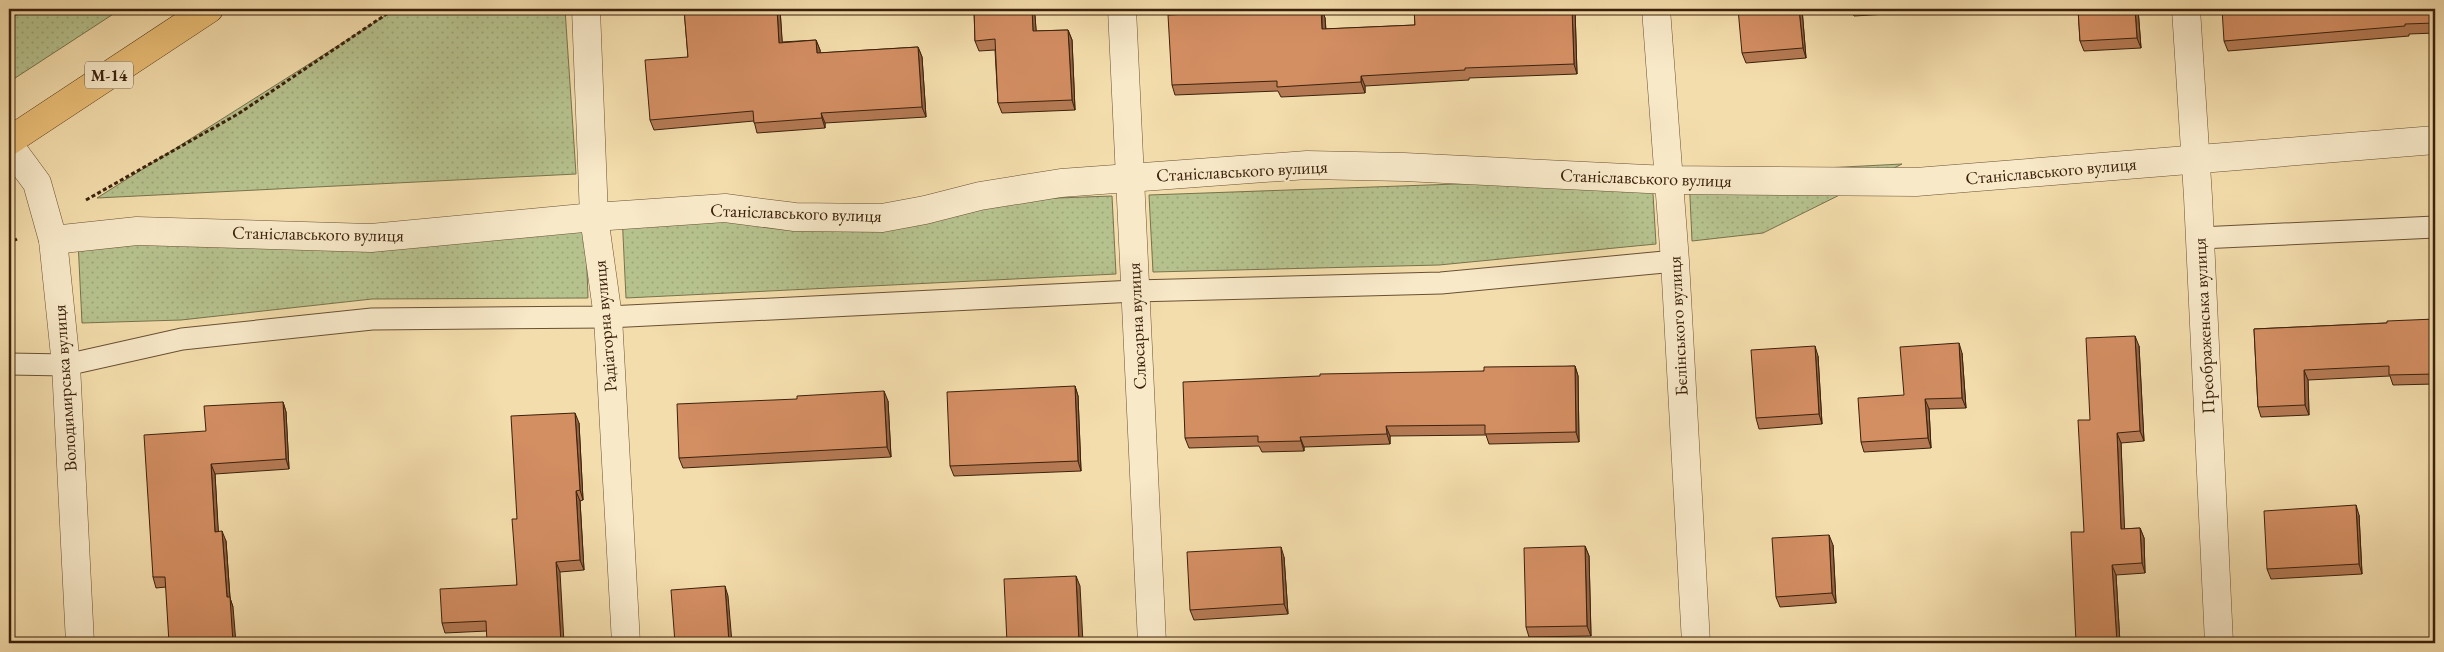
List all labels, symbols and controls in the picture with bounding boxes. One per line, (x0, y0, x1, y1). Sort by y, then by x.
road number: М-14 (85, 62, 133, 88)
street label: Станіславського вулиця (1964, 152, 2138, 189)
street label: Станіславського вулиця (1156, 155, 1328, 186)
street label: Станіславського вулиця (1560, 163, 1732, 192)
street label: Станіславського вулиця (710, 198, 882, 227)
street label: Станіславського вулиця (232, 221, 404, 246)
street label: Преображенська вулиця (2187, 237, 2220, 415)
street label: Бєлінського вулиця (1662, 255, 1693, 397)
street label: Радіаторна вулиця (587, 259, 622, 393)
street label: Слюсарна вулиця (1122, 262, 1151, 390)
street label: Володимирська вулиця (47, 304, 82, 472)

